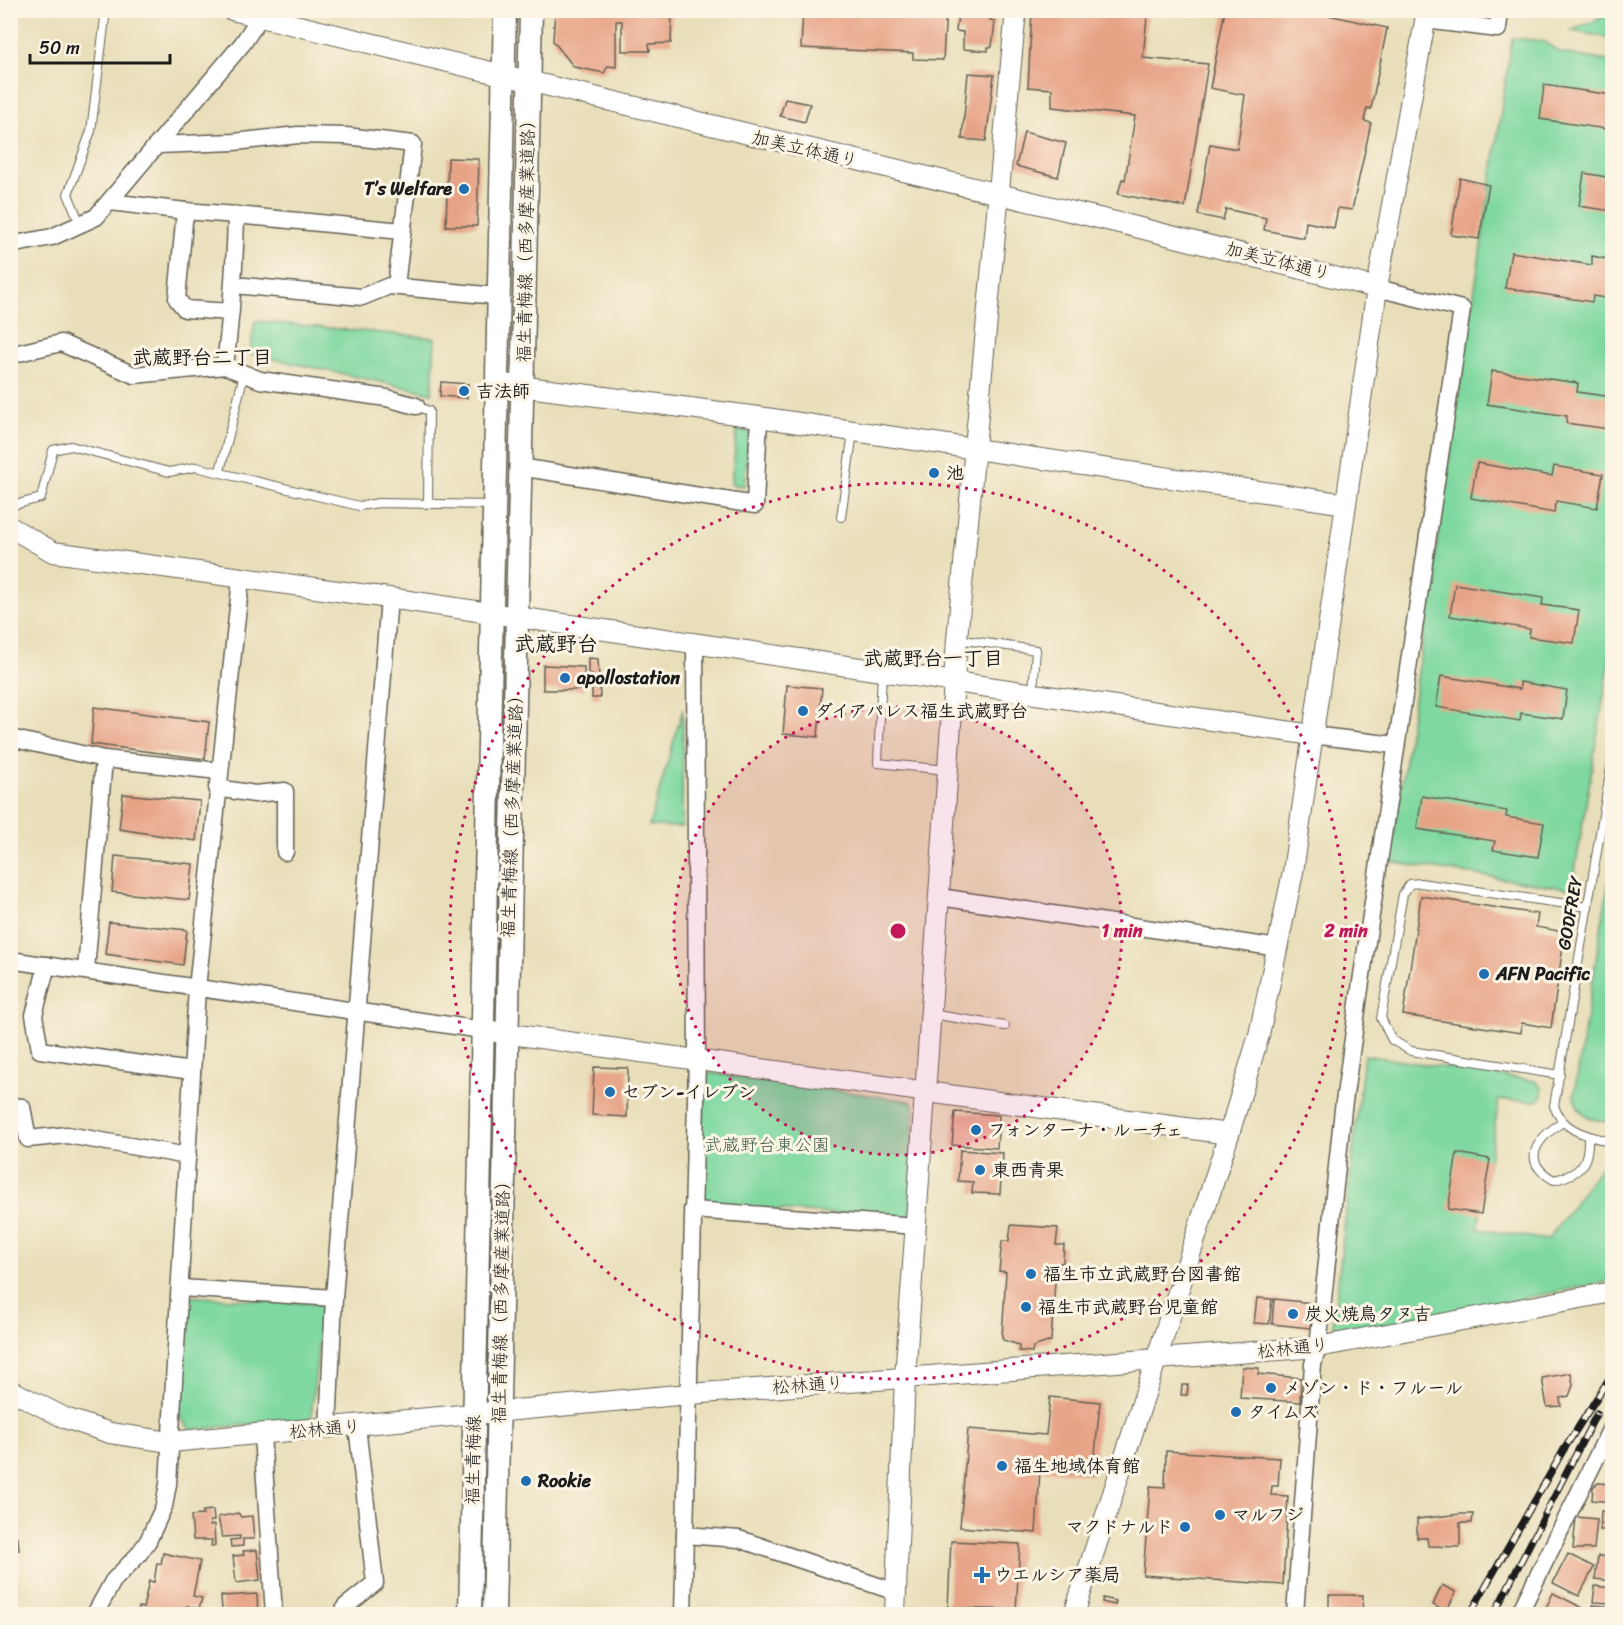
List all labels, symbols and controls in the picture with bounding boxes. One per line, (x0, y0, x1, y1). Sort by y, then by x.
scale bar (30, 27, 170, 65)
text: 50 m (39, 32, 80, 64)
street label: 福生青梅線（西多摩産業道路） (508, 111, 544, 363)
street label: 加美立体通り (749, 121, 861, 177)
place label: T’s Welfare (364, 173, 452, 205)
marker: T’s Welfare (457, 182, 471, 196)
street label: 加美立体通り (1222, 232, 1334, 290)
district label: 武蔵野台二丁目 (132, 340, 272, 375)
place label: 吉法師 (476, 375, 530, 407)
marker: 吉法師 (457, 384, 471, 398)
place label: 池 (946, 457, 964, 489)
marker: 池 (927, 466, 941, 480)
district label: 武蔵野台 (514, 625, 598, 663)
district label: 武蔵野台一丁目 (863, 641, 1003, 676)
place label: apollostation (576, 662, 680, 694)
marker: apollostation (558, 671, 572, 685)
street label: 福生青梅線（西多摩産業道路） (492, 686, 532, 938)
place label: ダイアパレス福生武蔵野台 (815, 695, 1028, 727)
marker: ダイアパレス福生武蔵野台 (796, 704, 810, 718)
street label: GODFREY (1548, 873, 1592, 952)
text: 1 min (1102, 915, 1143, 947)
text: 2 min (1323, 915, 1368, 947)
centre of rings (888, 921, 908, 941)
place label: AFN Pacific (1495, 958, 1591, 990)
marker: AFN Pacific (1477, 967, 1491, 981)
place label: セブン-イレブン (622, 1076, 756, 1108)
marker: セブン-イレブン (603, 1085, 617, 1099)
place label: フォンターナ・ルーチェ (988, 1114, 1183, 1146)
marker: フォンターナ・ルーチェ (969, 1123, 983, 1137)
park label: 武蔵野台東公園 (704, 1129, 830, 1161)
place label: 東西青果 (992, 1154, 1064, 1186)
marker: 東西青果 (973, 1163, 987, 1177)
street label: 福生青梅線（西多摩産業道路） (483, 1172, 519, 1424)
place label: 福生市立武蔵野台図書館 (1043, 1258, 1241, 1290)
marker: 福生市立武蔵野台図書館 (1024, 1267, 1038, 1281)
place label: 福生市武蔵野台児童館 (1038, 1291, 1218, 1323)
place label: 炭火焼鳥タヌ吉 (1305, 1298, 1431, 1330)
marker: 福生市武蔵野台児童館 (1019, 1300, 1033, 1314)
marker: 炭火焼鳥タヌ吉 (1286, 1307, 1300, 1321)
street label: 松林通り (1256, 1328, 1330, 1368)
street label: 松林通り (771, 1367, 845, 1403)
place label: メゾン・ド・フルール (1283, 1372, 1463, 1404)
marker: メゾン・ド・フルール (1264, 1381, 1278, 1395)
place label: タイムズ (1248, 1396, 1319, 1428)
marker: タイムズ (1229, 1405, 1243, 1419)
street label: 松林通り (288, 1410, 362, 1448)
street label: 福生青梅線 (456, 1415, 490, 1505)
place label: 福生地域体育館 (1014, 1450, 1140, 1482)
marker: 福生地域体育館 (995, 1459, 1009, 1473)
place label: Rookie (537, 1465, 592, 1497)
marker: Rookie (519, 1474, 533, 1488)
place label: マルフジ (1232, 1499, 1304, 1531)
marker: マルフジ (1213, 1508, 1227, 1522)
place label: マクドナルド (1066, 1511, 1173, 1543)
marker: マクドナルド (1178, 1520, 1192, 1534)
place label: ウエルシア薬局 (994, 1559, 1120, 1591)
marker: ウエルシア薬局 (975, 1568, 989, 1582)

